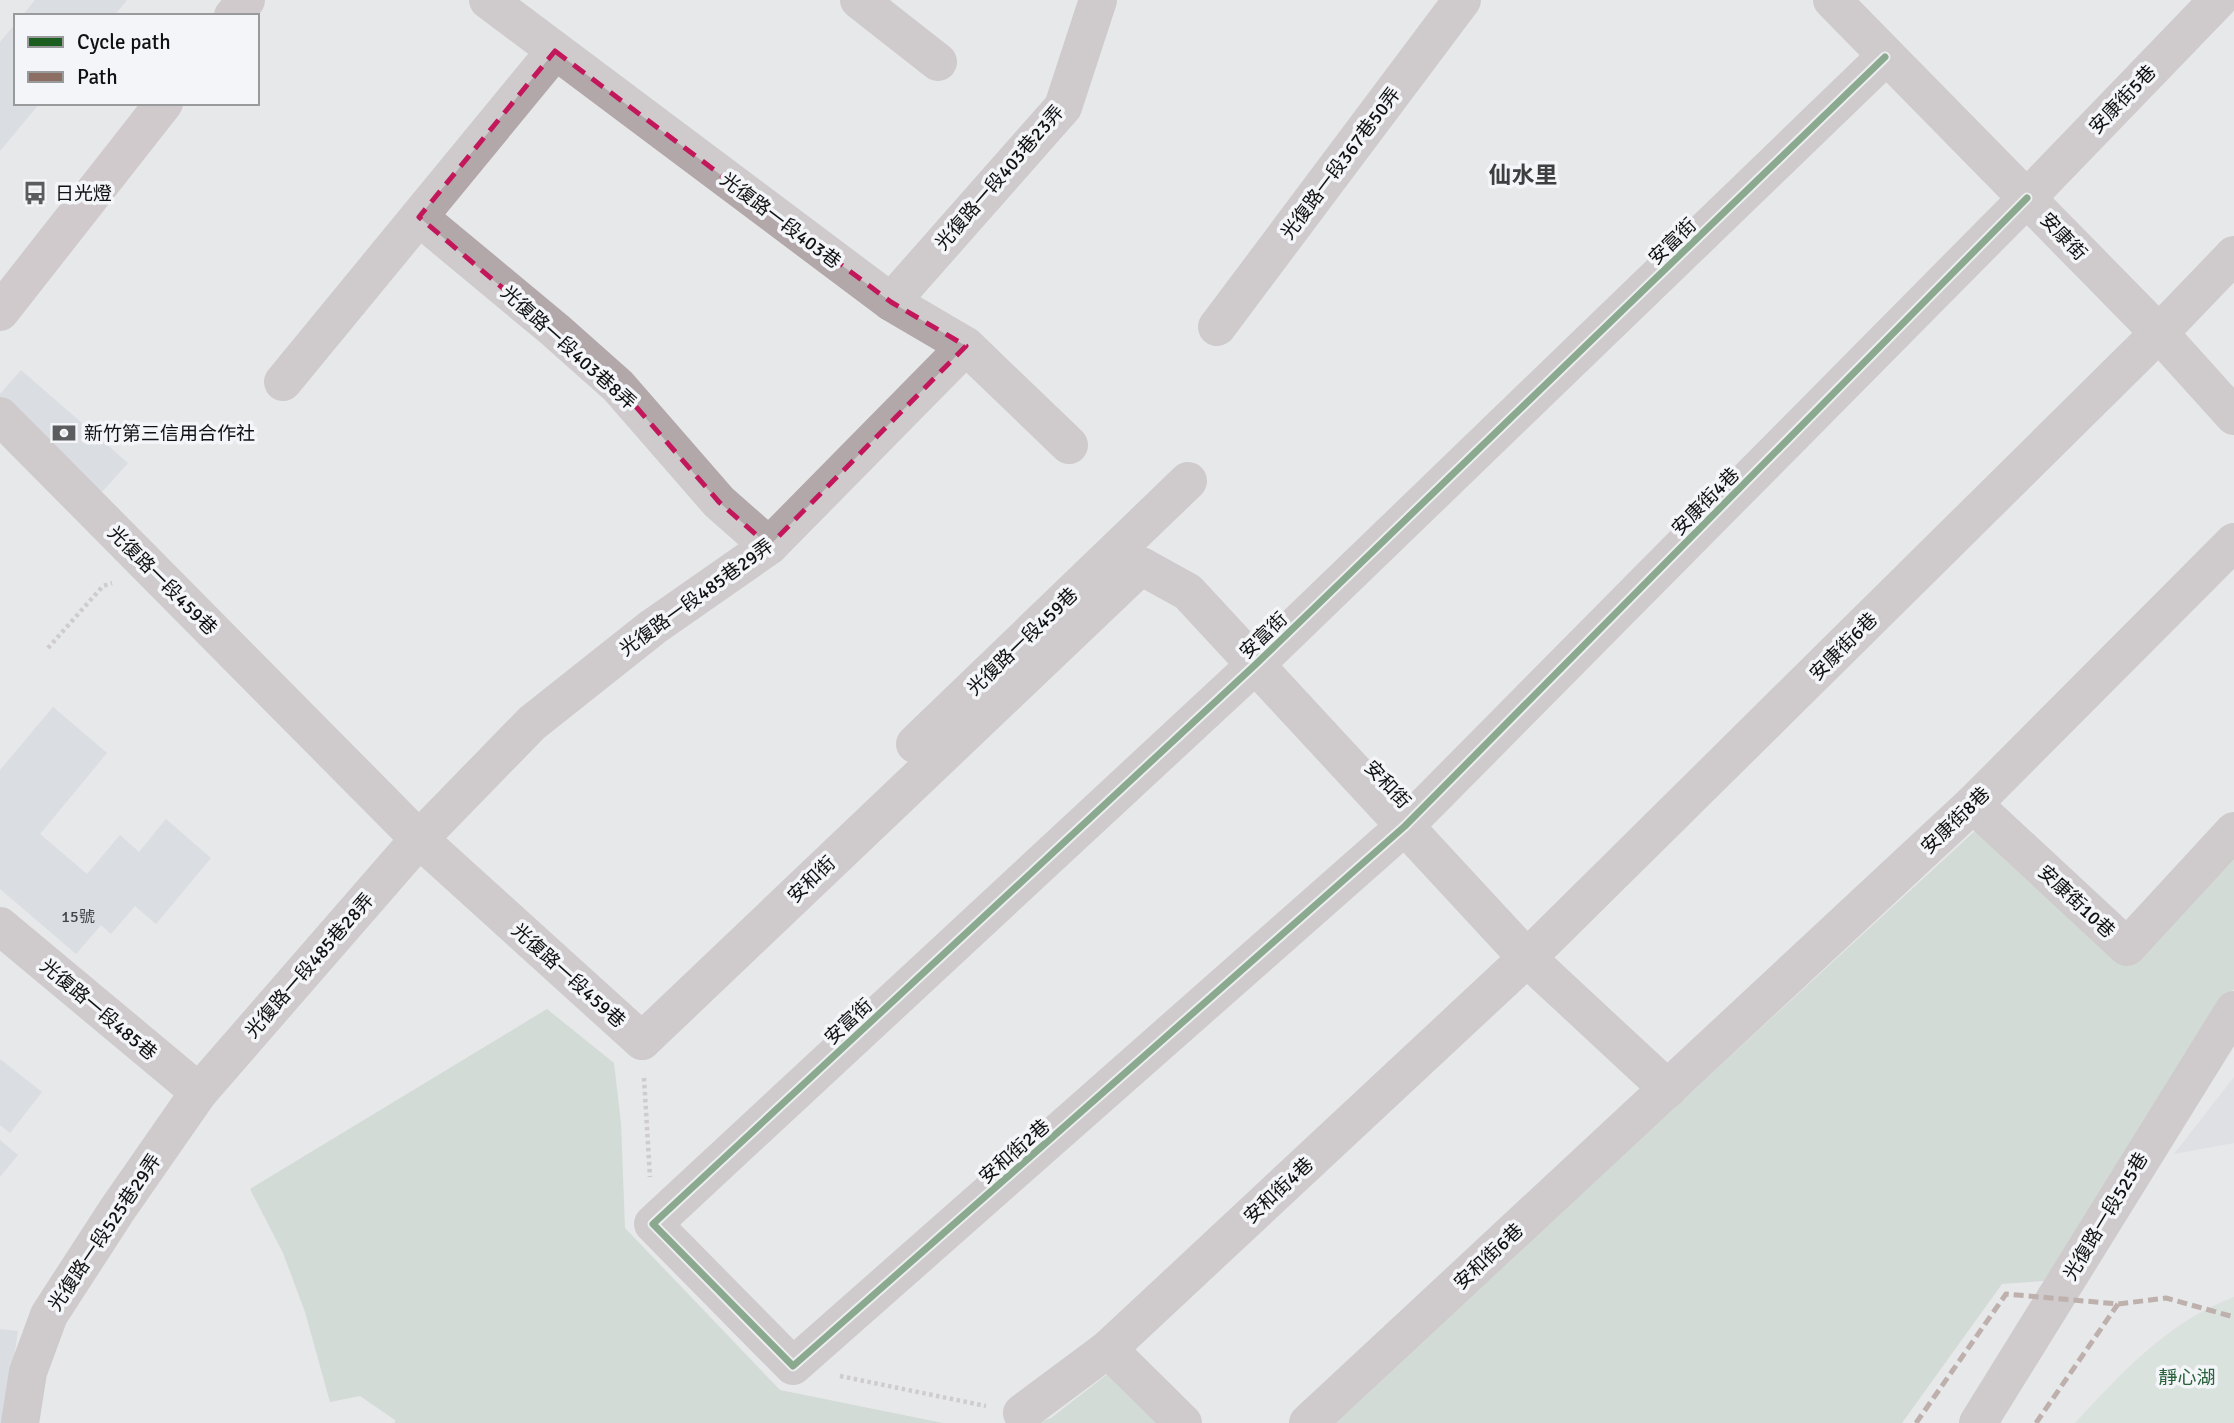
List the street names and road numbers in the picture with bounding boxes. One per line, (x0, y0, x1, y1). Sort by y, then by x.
street label: 安康街5巷 (2084, 60, 2161, 139)
street label: 光復路一段367巷50弄 (1276, 83, 1406, 244)
street label: 光復路一段403巷23弄 (930, 100, 1069, 255)
street label: 光復路一段403巷 (715, 168, 845, 274)
street label: 安康街 (2035, 208, 2092, 266)
street label: 安富街 (1644, 213, 1702, 270)
street label: 光復路一段403巷8弄 (496, 281, 641, 415)
street label: 安康街4巷 (1667, 463, 1745, 541)
street label: 光復路一段459巷 (103, 521, 222, 640)
street label: 光復路一段485巷29弄 (615, 534, 778, 662)
street label: 光復路一段459巷 (962, 583, 1083, 701)
street label: 安富街 (1235, 607, 1293, 664)
street label: 安康街6巷 (1805, 608, 1883, 686)
street label: 安和街 (1359, 756, 1415, 814)
street label: 安康街8巷 (1916, 782, 1995, 859)
street label: 安和街 (783, 851, 841, 908)
street label: 安康街10巷 (2033, 860, 2120, 943)
street label: 光復路一段485巷28弄 (240, 888, 379, 1043)
street label: 光復路一段459巷 (507, 918, 630, 1033)
street label: 光復路一段485巷 (35, 954, 162, 1065)
street label: 安富街 (820, 994, 878, 1050)
street label: 安和街2巷 (974, 1114, 1055, 1189)
street label: 光復路一段525巷 (2058, 1148, 2153, 1285)
street label: 光復路一段525巷29弄 (43, 1149, 166, 1316)
street label: 安和街4巷 (1239, 1153, 1318, 1229)
street label: 安和街6巷 (1449, 1219, 1528, 1295)

